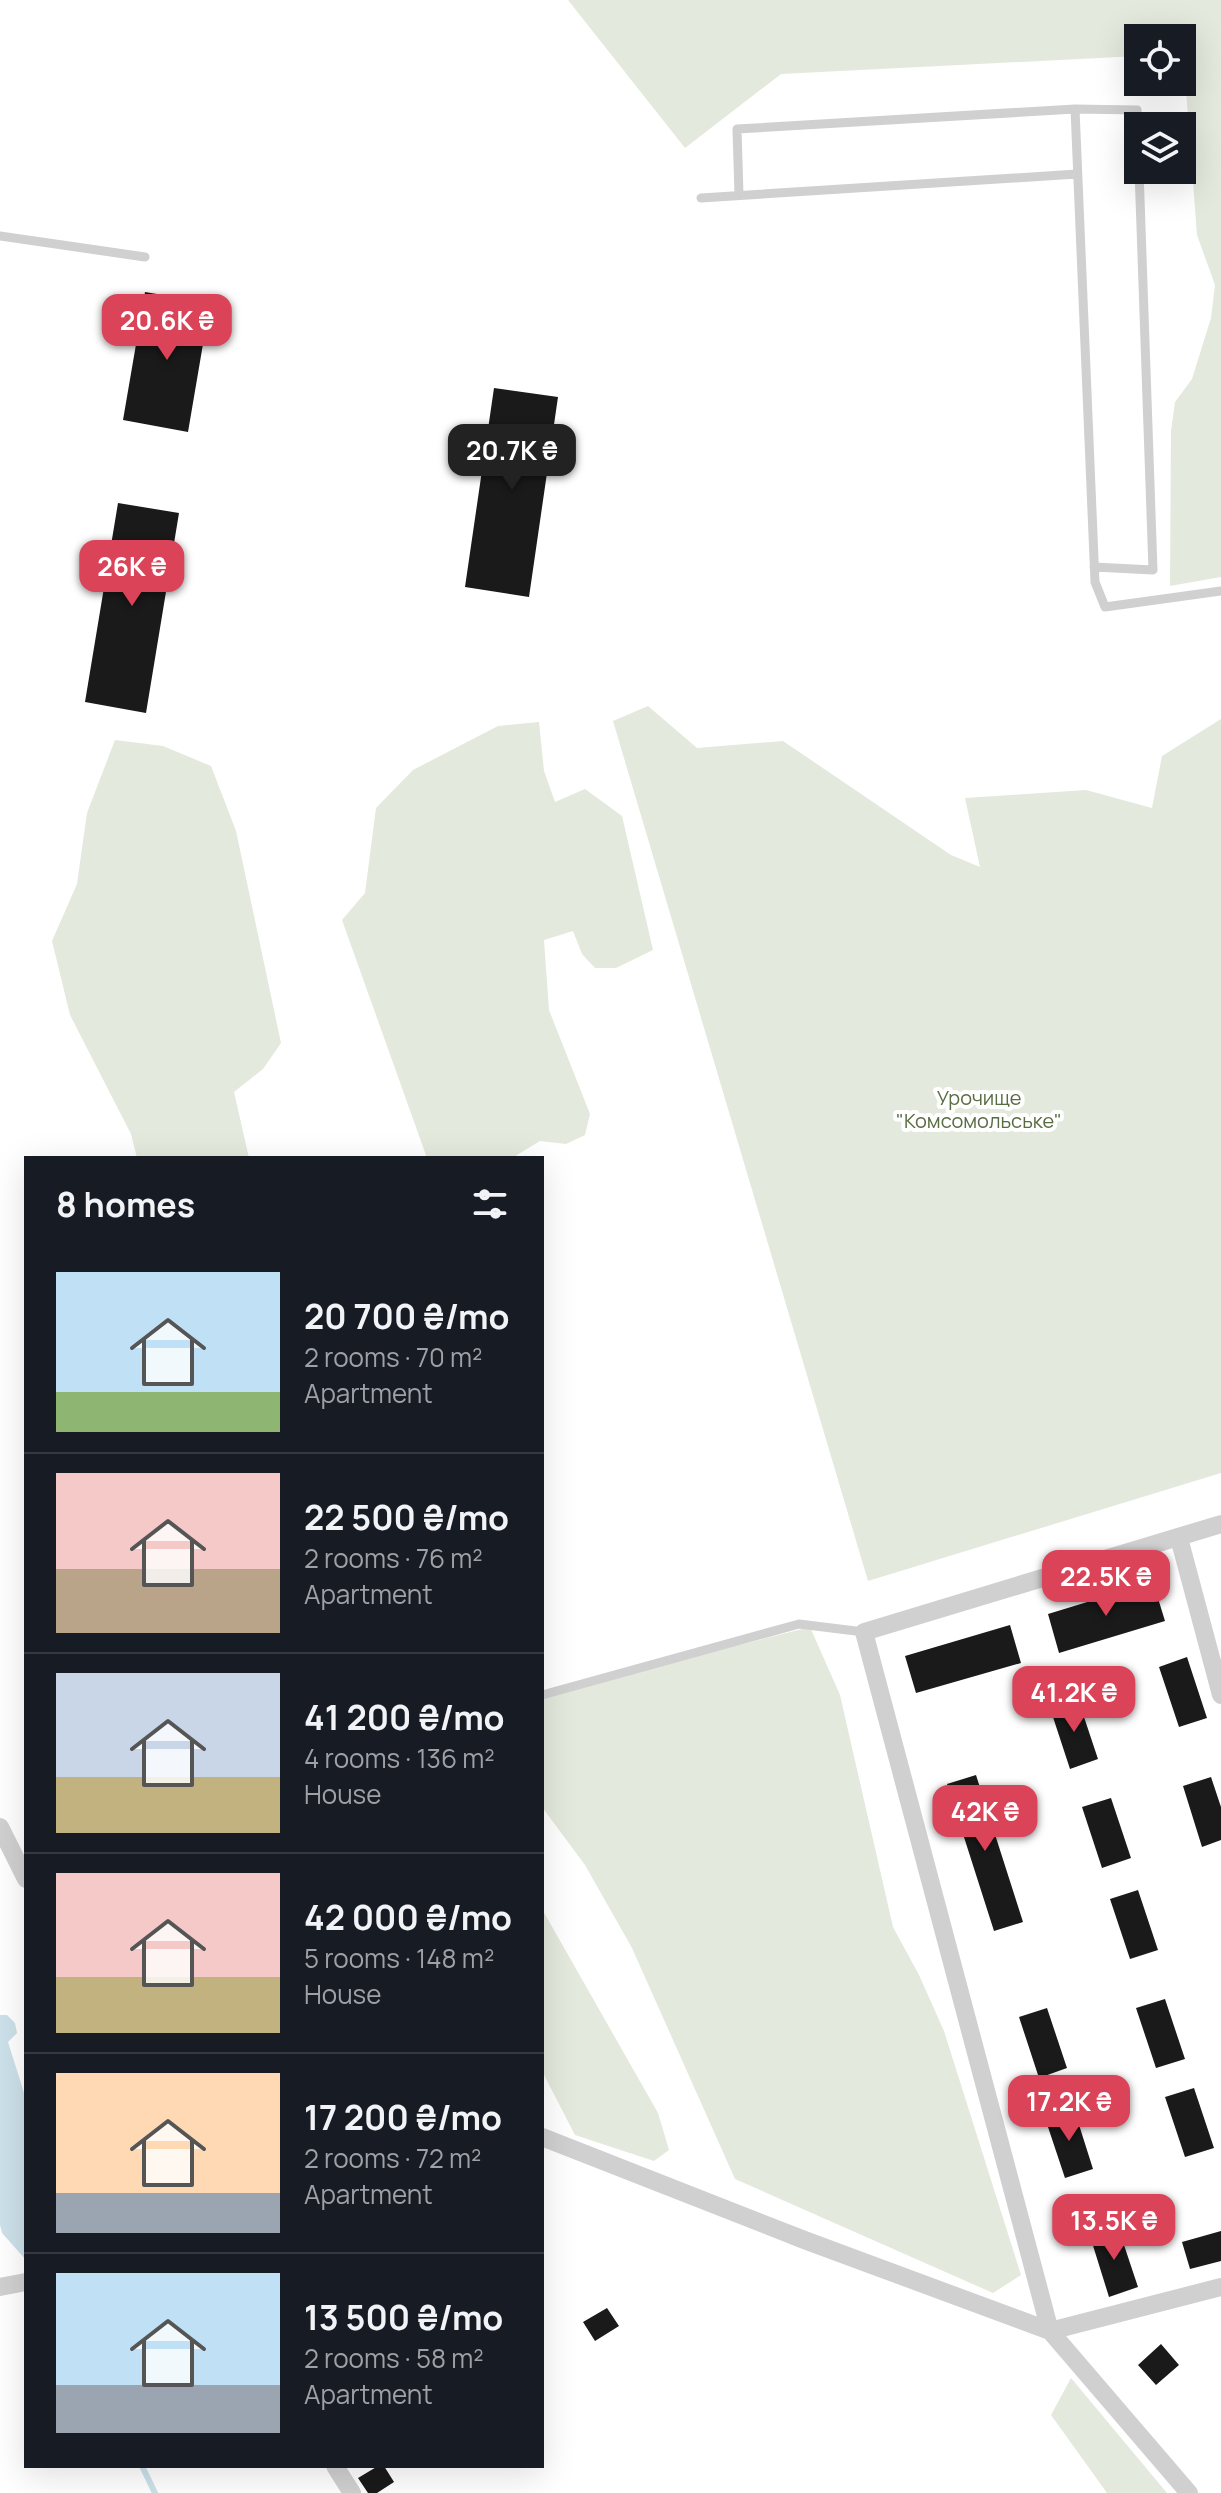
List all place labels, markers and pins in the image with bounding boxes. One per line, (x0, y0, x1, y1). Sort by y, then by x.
pin: 20.6K ₴ (93, 294, 241, 362)
pin: 20.7K ₴ (438, 424, 586, 492)
pin: 26K ₴ (76, 540, 188, 608)
pin: 22.5K ₴ (1032, 1550, 1180, 1618)
pin: 41.2K ₴ (1000, 1666, 1148, 1734)
pin: 42K ₴ (929, 1785, 1041, 1853)
pin: 17.2K ₴ (995, 2075, 1143, 2143)
pin: 13.5K ₴ (1040, 2194, 1188, 2262)

